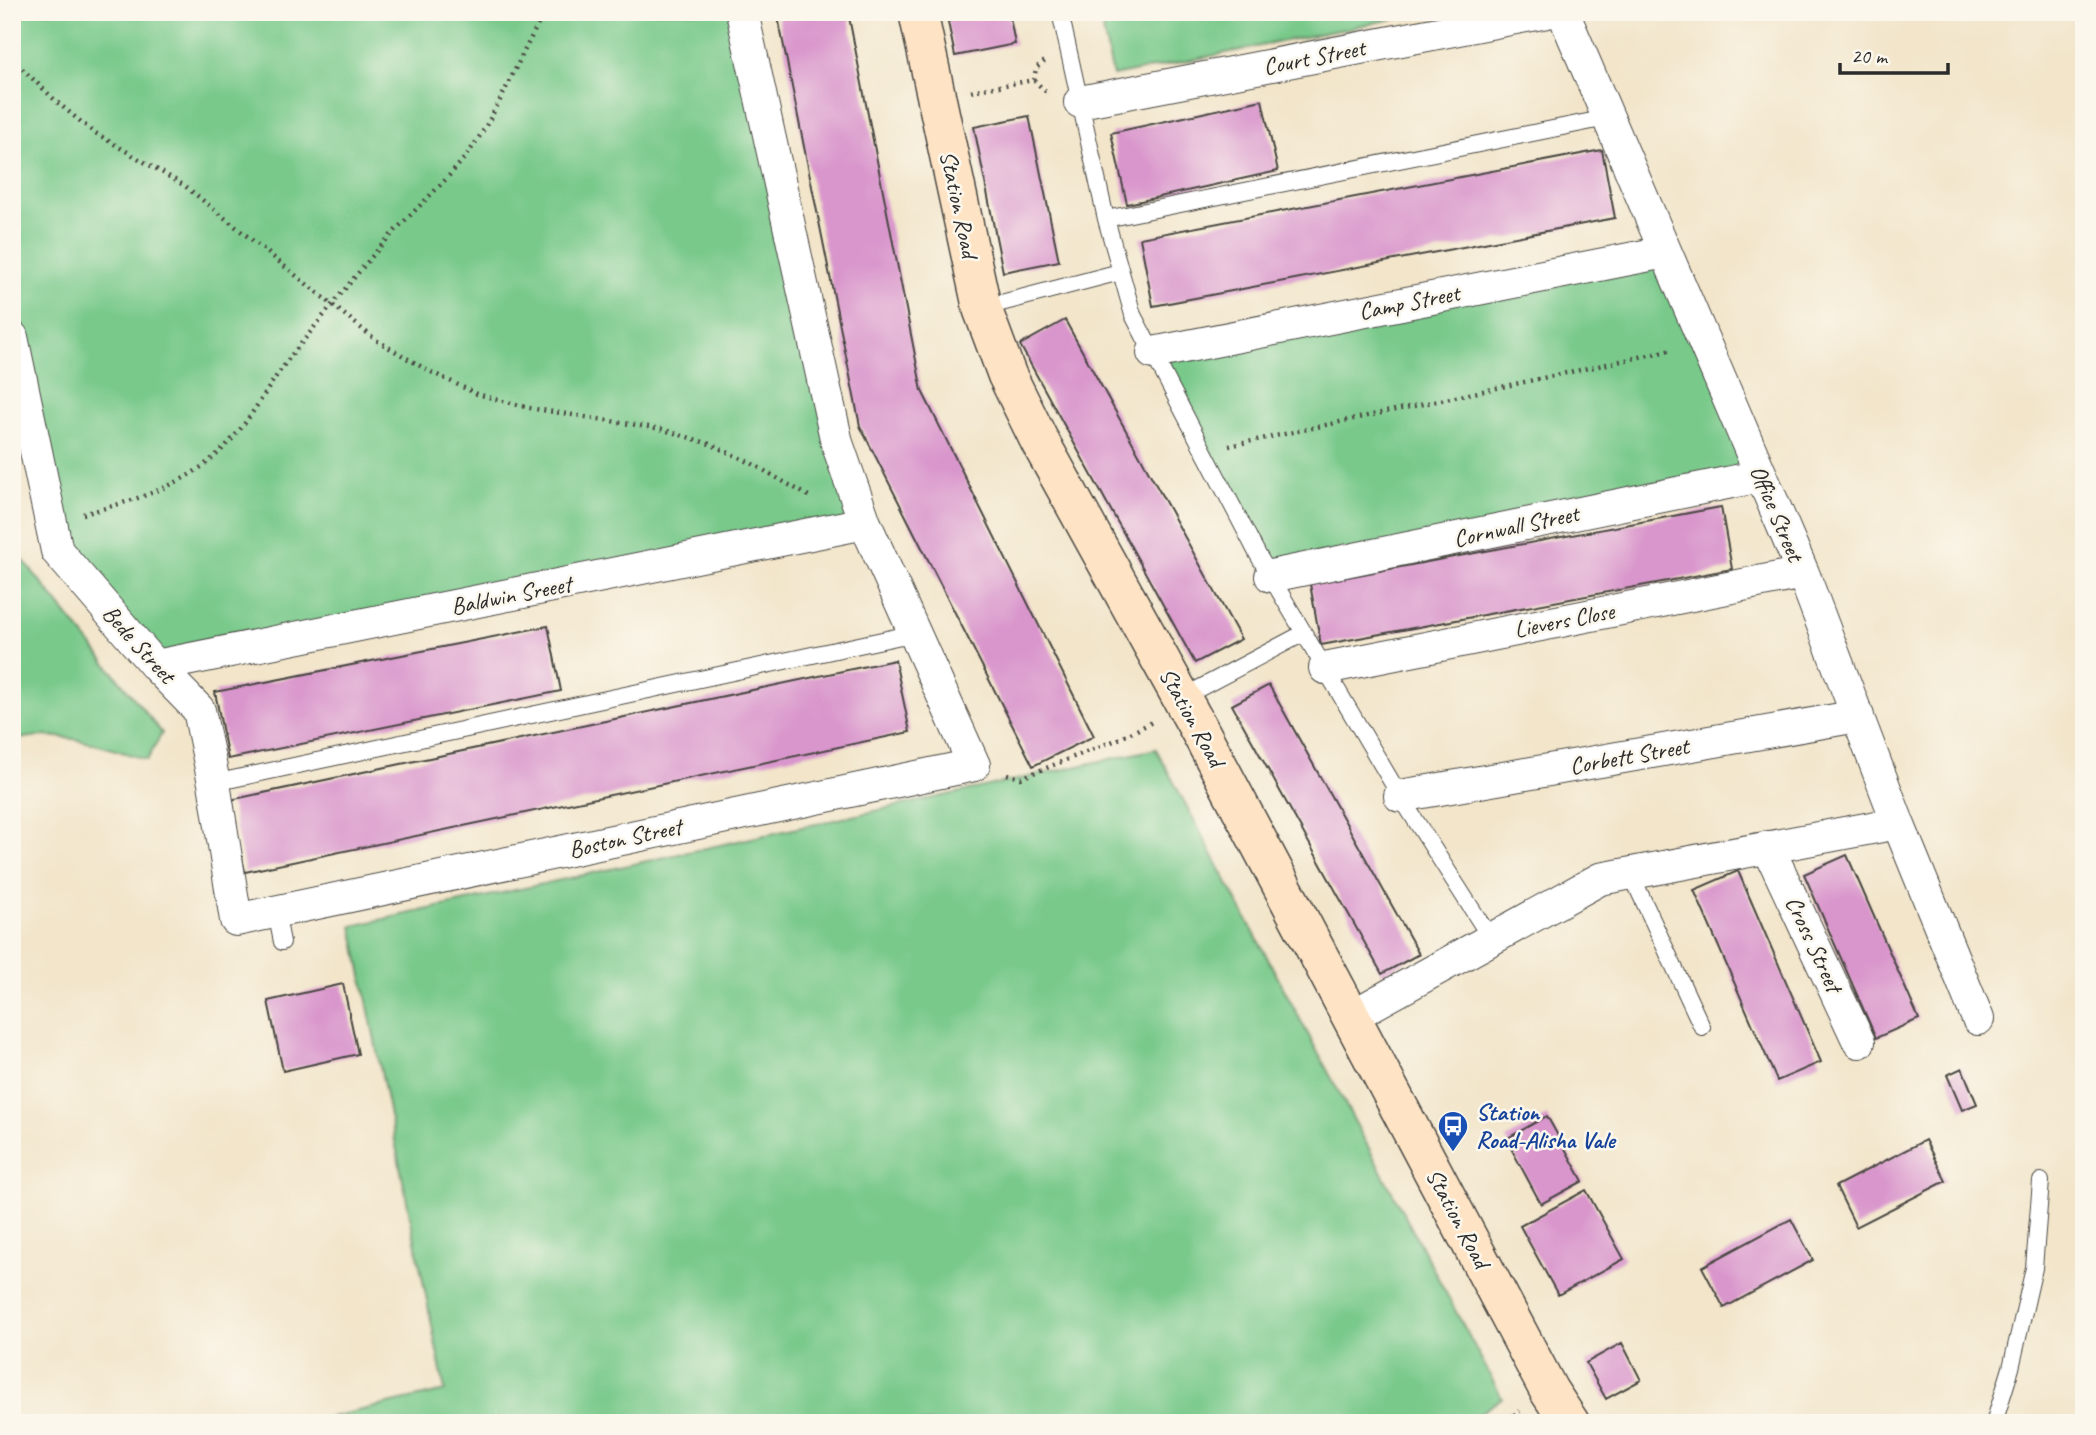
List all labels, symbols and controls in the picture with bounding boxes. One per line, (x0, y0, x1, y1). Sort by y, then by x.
street label: Court Street (1261, 32, 1369, 82)
scale bar (1840, 32, 1949, 76)
text: 20 m (1851, 43, 1889, 69)
street label: Station Road (933, 148, 986, 264)
street label: Camp Street (1356, 277, 1464, 326)
street label: Office Street (1743, 460, 1811, 567)
street label: Cornwall Street (1451, 498, 1583, 554)
street label: Baldwin Sreeet (448, 568, 577, 621)
street label: Lievers Close (1512, 595, 1619, 644)
street label: Bede Street (96, 599, 183, 691)
street label: Station Road (1153, 662, 1233, 775)
street label: Corbett Street (1567, 730, 1693, 781)
street label: Boston Street (566, 811, 687, 865)
street label: Cross Street (1779, 891, 1851, 1000)
place label: Station Road-Alisha Vale (1476, 1097, 1617, 1155)
bus stop icon: Station Road-Alisha Vale (1436, 1109, 1470, 1153)
street label: Station Road (1419, 1163, 1498, 1276)

